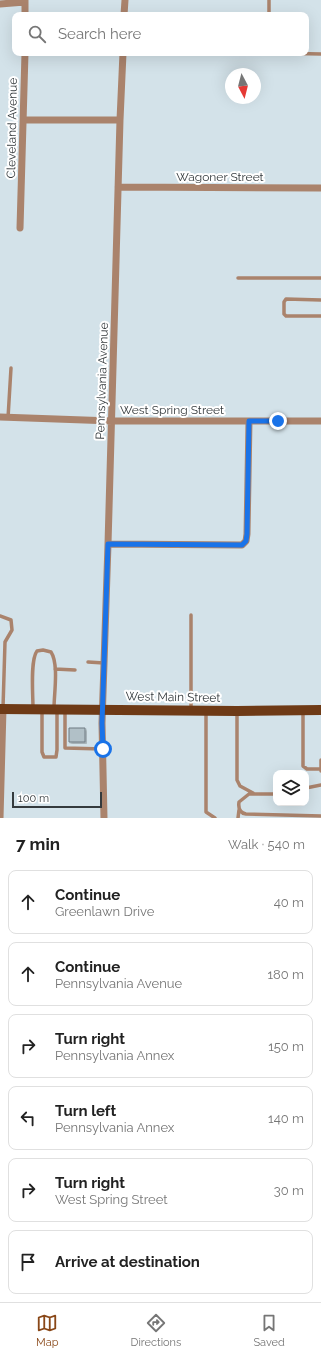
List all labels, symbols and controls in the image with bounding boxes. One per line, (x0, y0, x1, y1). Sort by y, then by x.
search box (12, 12, 309, 56)
icon: search (26, 23, 48, 45)
text: Search here (58, 25, 141, 43)
north arrow (225, 68, 261, 104)
street label: Cleveland Avenue (4, 78, 20, 178)
street label: Wagoner Street (176, 170, 264, 184)
street label: Pennsylvania Avenue (93, 322, 111, 440)
street label: West Spring Street (120, 403, 224, 417)
route end (269, 412, 287, 430)
street label: West Main Street (126, 689, 220, 705)
route start (94, 740, 112, 758)
map controls (273, 770, 309, 806)
button: layers (273, 770, 309, 806)
scale bar (12, 790, 102, 809)
text: 100 m (18, 792, 49, 805)
text: 7 min (16, 834, 60, 854)
text: Walk · 540 m (228, 837, 305, 852)
text: Continue (55, 886, 120, 904)
icon: ahead (17, 891, 39, 913)
text: 40 m (274, 895, 304, 910)
text: Greenlawn Drive (55, 904, 154, 919)
text: Continue (55, 958, 120, 976)
icon: ahead (17, 963, 39, 985)
text: 180 m (268, 967, 304, 982)
text: Pennsylvania Avenue (55, 976, 182, 991)
text: Turn right (55, 1030, 125, 1048)
icon: right (17, 1035, 39, 1057)
text: 150 m (268, 1039, 304, 1054)
text: Pennsylvania Annex (55, 1048, 174, 1063)
text: Turn left (55, 1102, 116, 1120)
icon: left (17, 1107, 39, 1129)
text: 140 m (268, 1111, 304, 1126)
text: Pennsylvania Annex (55, 1120, 174, 1135)
text: Turn right (55, 1174, 125, 1192)
icon: right (17, 1179, 39, 1201)
text: 30 m (274, 1183, 304, 1198)
text: West Spring Street (55, 1192, 168, 1207)
icon: arrive (17, 1251, 39, 1273)
text: Arrive at destination (55, 1253, 200, 1271)
tab: Map (36, 1312, 58, 1349)
tab: Directions (131, 1312, 181, 1349)
tab: Saved (253, 1312, 285, 1349)

